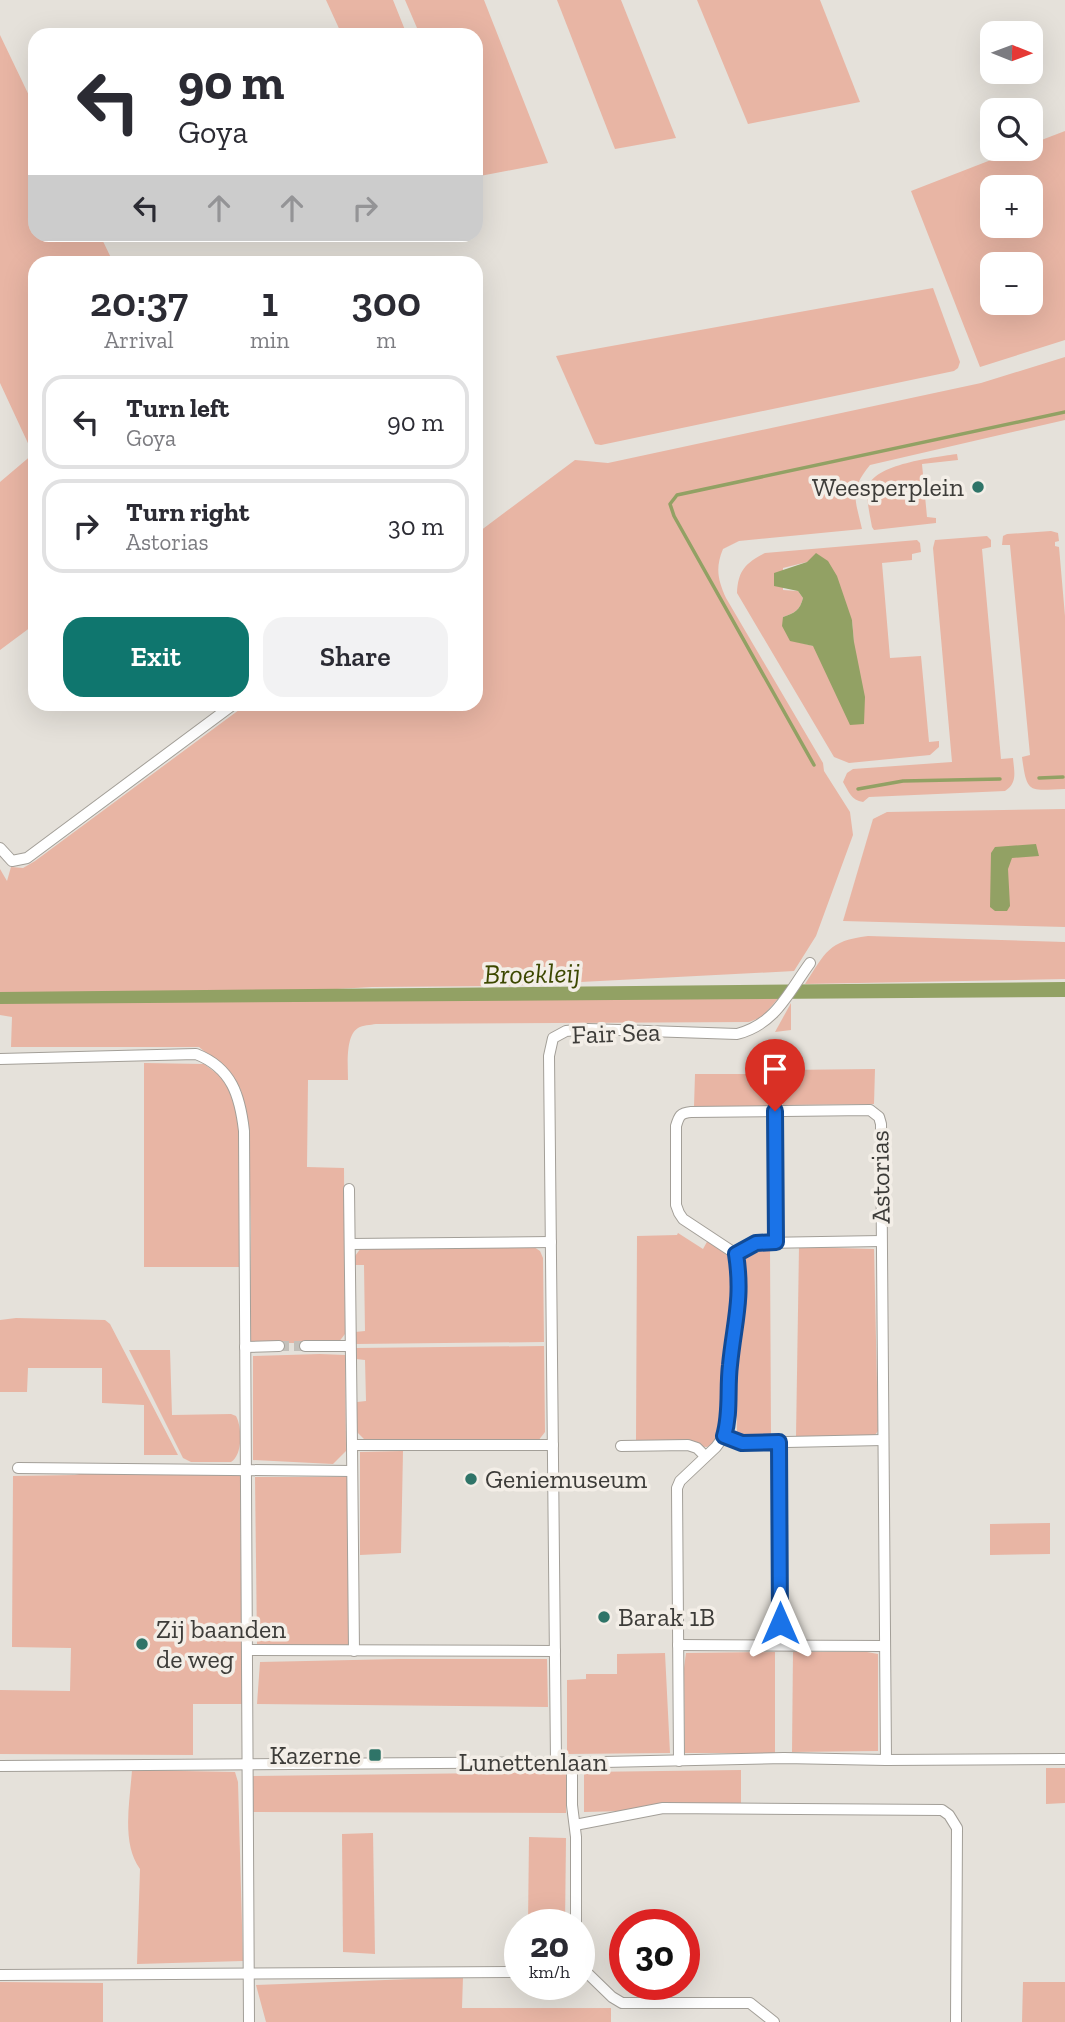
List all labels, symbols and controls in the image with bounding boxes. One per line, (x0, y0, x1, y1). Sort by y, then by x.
north arrow (980, 21, 1043, 84)
map controls (980, 21, 1043, 315)
text: 90 m (178, 53, 285, 112)
icon: left (63, 56, 154, 147)
button: search (980, 98, 1043, 161)
text: Goya (178, 113, 248, 151)
button: + (980, 175, 1043, 238)
icon: left (127, 189, 165, 227)
icon: ahead (200, 189, 238, 227)
icon: ahead (273, 189, 311, 227)
icon: right (346, 189, 384, 227)
button: − (980, 252, 1043, 315)
text: 20:37 (90, 276, 188, 327)
text: 1 (261, 276, 278, 327)
text: 300 (351, 276, 421, 327)
text: Arrival (104, 326, 174, 354)
text: min (250, 326, 289, 354)
text: m (376, 326, 396, 354)
text: Turn left (126, 392, 229, 424)
icon: left (67, 403, 105, 441)
text: 90 m (387, 406, 444, 438)
text: Goya (126, 424, 176, 452)
place label: Weesperplein (812, 471, 964, 503)
marker: Weesperplein (970, 479, 986, 495)
text: Turn right (126, 496, 249, 528)
icon: right (67, 507, 105, 545)
text: 30 m (388, 510, 444, 542)
text: Astorias (126, 528, 209, 556)
button: Exit (63, 617, 249, 697)
button: Share (263, 617, 448, 697)
water label: Broekleij (483, 956, 581, 991)
street label: Fair Sea (571, 1015, 661, 1051)
pin (745, 1039, 805, 1111)
icon: arrive (756, 1050, 794, 1088)
street label: Astorias (863, 1130, 897, 1224)
place label: Geniemuseum (485, 1463, 648, 1495)
marker: Geniemuseum (463, 1471, 479, 1487)
position arrow (743, 1586, 817, 1660)
place label: Barak 1B (618, 1601, 715, 1633)
marker: Barak 1B (596, 1609, 612, 1625)
place label: Zij baanden de weg (156, 1613, 286, 1675)
marker: Zij baanden de weg (134, 1636, 150, 1652)
place label: Kazerne (269, 1739, 361, 1771)
street label: Lunettenlaan (458, 1746, 608, 1778)
marker: Kazerne (367, 1747, 383, 1763)
speed limit sign: 30 (609, 1909, 700, 2000)
text: 20 (530, 1924, 569, 1966)
text: km/h (529, 1961, 570, 1983)

